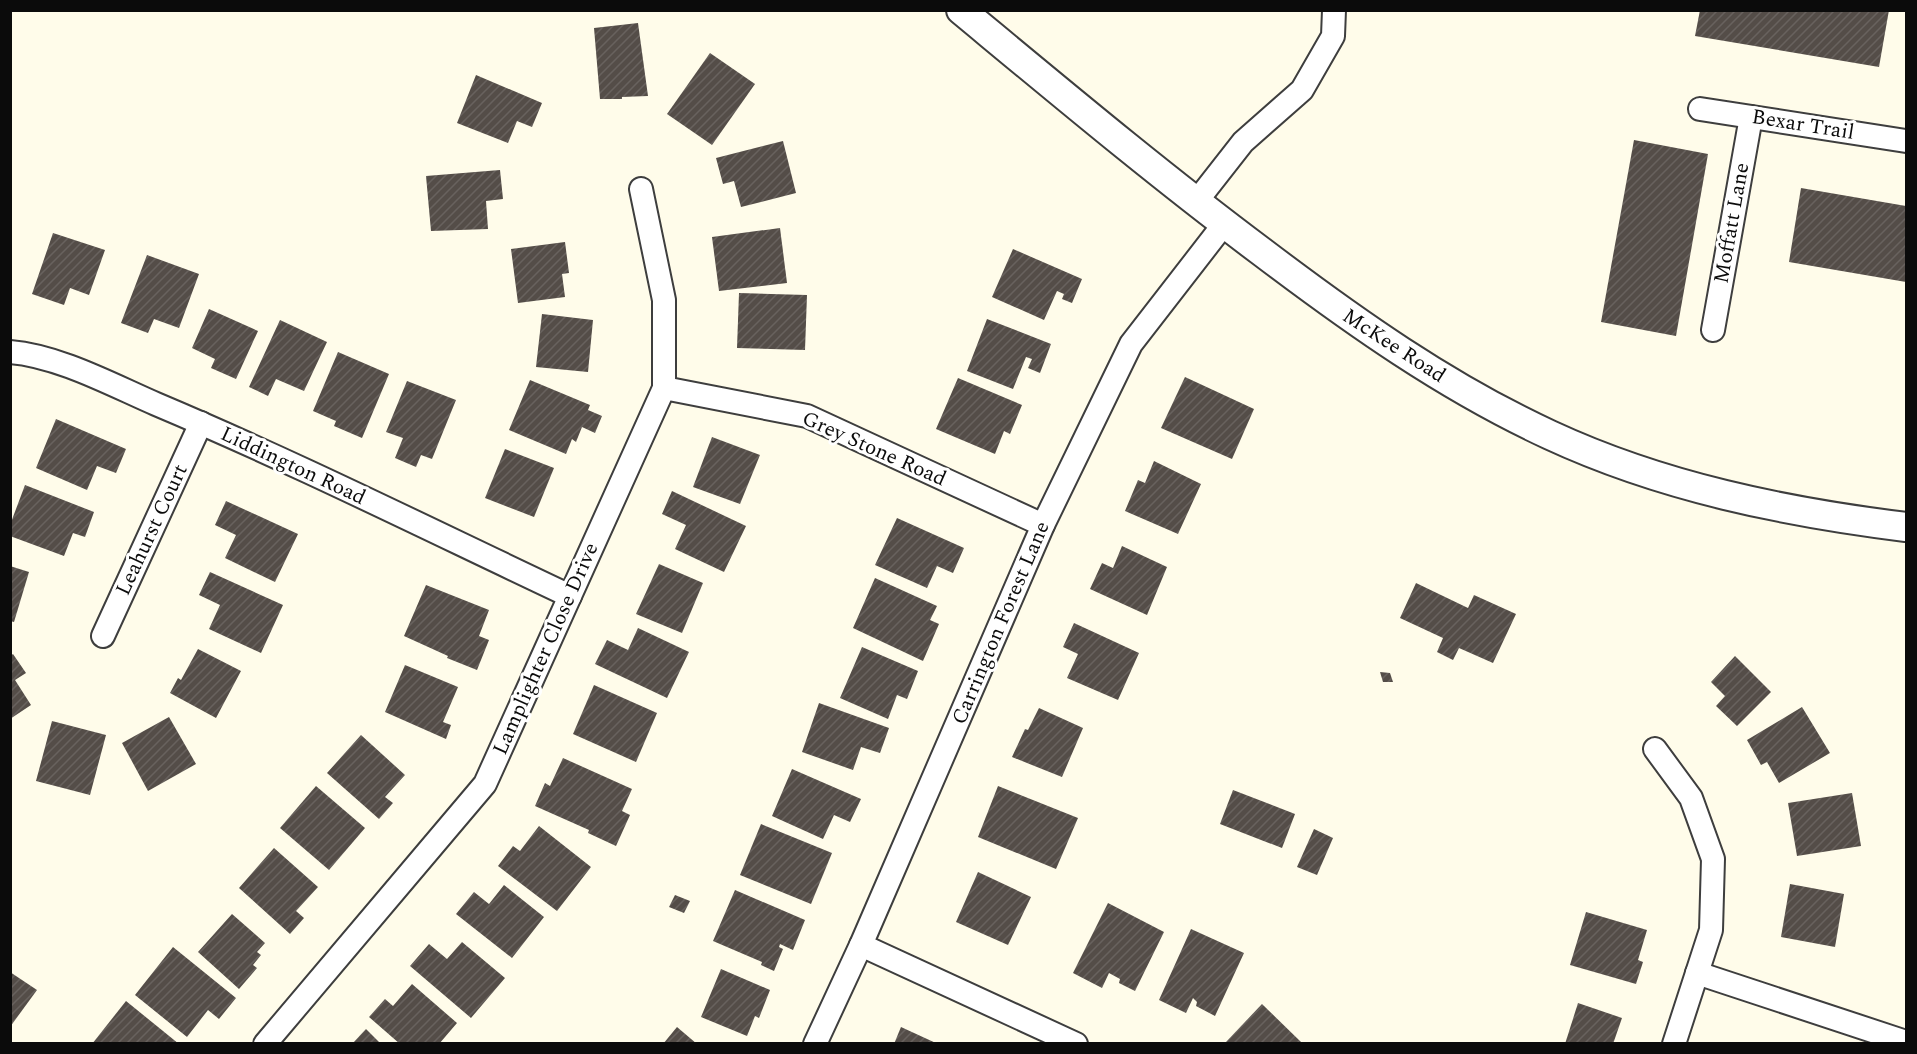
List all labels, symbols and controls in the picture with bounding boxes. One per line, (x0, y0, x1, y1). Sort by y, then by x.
street label: Bexar Trail (1749, 101, 1857, 149)
street label: Moffatt Lane (1706, 160, 1758, 286)
street label: McKee Road (1336, 301, 1452, 391)
street label: Grey Stone Road (797, 403, 951, 495)
street label: Liddington Road (215, 418, 371, 514)
street label: Leahurst Court (108, 459, 196, 601)
street label: Carrington Forest Lane (944, 516, 1058, 730)
street label: Lamplighter Close Drive (485, 538, 607, 760)

